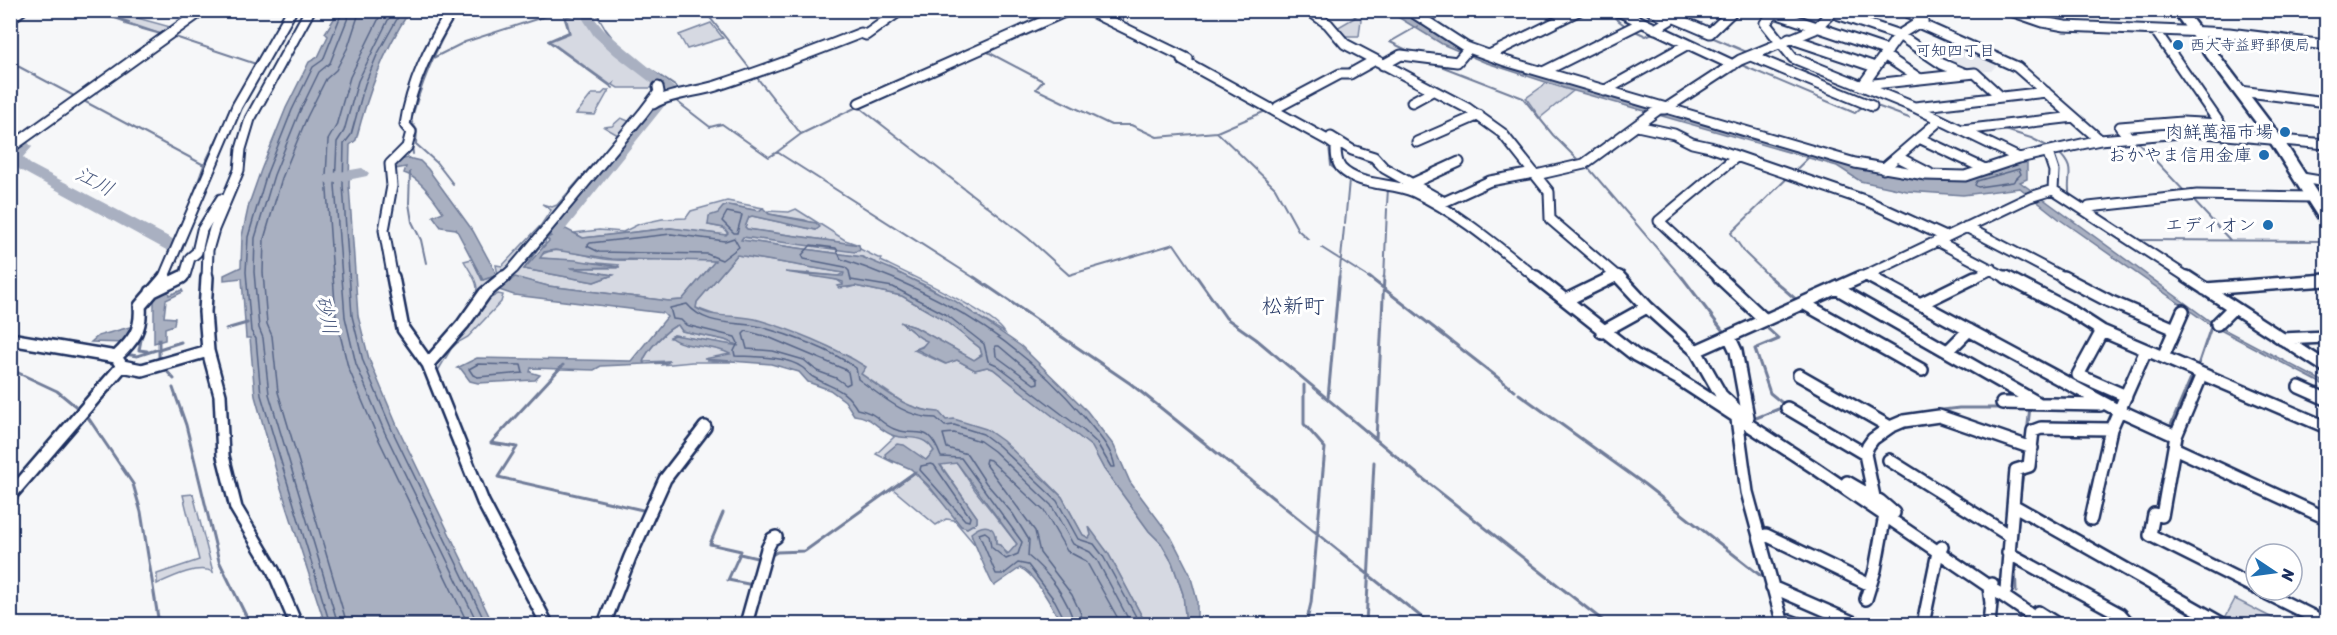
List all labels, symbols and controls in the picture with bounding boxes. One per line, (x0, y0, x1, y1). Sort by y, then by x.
place label: 西大寺益野郵便局 (2190, 32, 2310, 58)
district label: 可知四丁目 (1915, 36, 1995, 65)
marker: 西大寺益野郵便局 (2171, 38, 2185, 52)
place label: 肉鮮萬福市場 (2165, 116, 2273, 148)
marker: 肉鮮萬福市場 (2278, 125, 2292, 139)
place label: おかやま信用金庫 (2108, 139, 2252, 171)
marker: おかやま信用金庫 (2257, 148, 2271, 162)
water label: 江川 (69, 157, 121, 206)
place label: エディオン (2165, 209, 2256, 241)
marker: エディオン (2261, 218, 2275, 232)
district label: 松新町 (1262, 287, 1325, 325)
water label: 砂川 (305, 292, 348, 339)
north arrow (2244, 542, 2304, 602)
text: N (2273, 566, 2304, 585)

